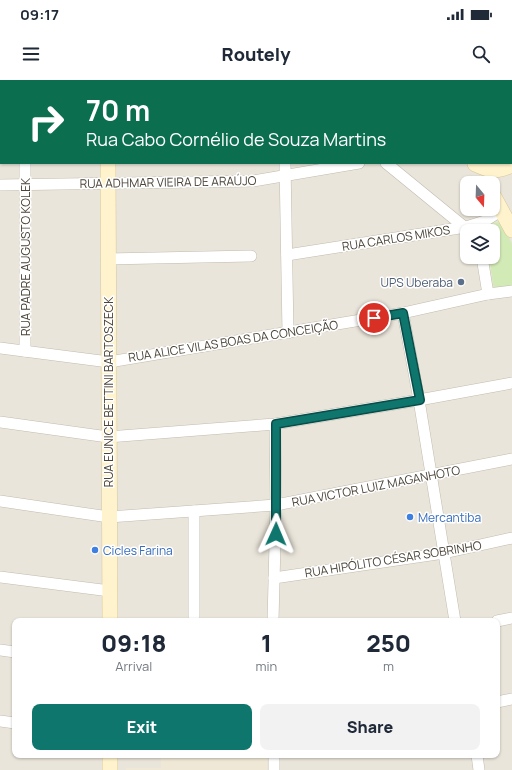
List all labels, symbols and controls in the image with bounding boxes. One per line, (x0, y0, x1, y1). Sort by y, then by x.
text: 09:17 (20, 4, 59, 25)
text: Routely (222, 42, 290, 66)
icon: menu (20, 43, 42, 65)
icon: search (470, 43, 492, 65)
text: 70 m (86, 91, 150, 129)
icon: right (20, 96, 72, 148)
text: Rua Cabo Cornélio de Souza Martins (86, 127, 386, 151)
street label: RUA ADHMAR VIEIRA DE ARAÚJO (79, 172, 257, 192)
north arrow (460, 176, 500, 216)
map controls (460, 176, 500, 264)
street label: RUA PADRE AUGUSTO KOLEK (17, 177, 34, 336)
street label: RUA CARLOS MIKOS (341, 221, 451, 255)
button: layers (460, 224, 500, 264)
place label: UPS Uberaba (380, 274, 453, 291)
marker: UPS Uberaba (456, 277, 466, 287)
street label: RUA EUNICE BETTINI BARTOSZECK (100, 296, 117, 487)
pin (357, 301, 391, 335)
icon: arrive (363, 307, 385, 329)
street label: RUA ALICE VILAS BOAS DA CONCEIÇÃO (127, 316, 339, 366)
street label: RUA VICTOR LUIZ MAGANHOTO (290, 461, 462, 511)
place label: Mercantiba (418, 509, 481, 526)
marker: Mercantiba (405, 512, 415, 522)
position arrow (255, 513, 297, 555)
street label: RUA HIPÓLITO CÉSAR SOBRINHO (303, 537, 483, 581)
place label: Cicles Farina (103, 542, 173, 559)
marker: Cicles Farina (90, 545, 100, 555)
text: 09:18 (101, 626, 166, 659)
text: 1 (261, 626, 272, 659)
text: 250 (366, 626, 411, 659)
text: Arrival (115, 657, 152, 675)
text: min (255, 657, 277, 675)
text: m (383, 657, 394, 675)
button: Exit (32, 704, 252, 750)
button: Share (260, 704, 480, 750)

